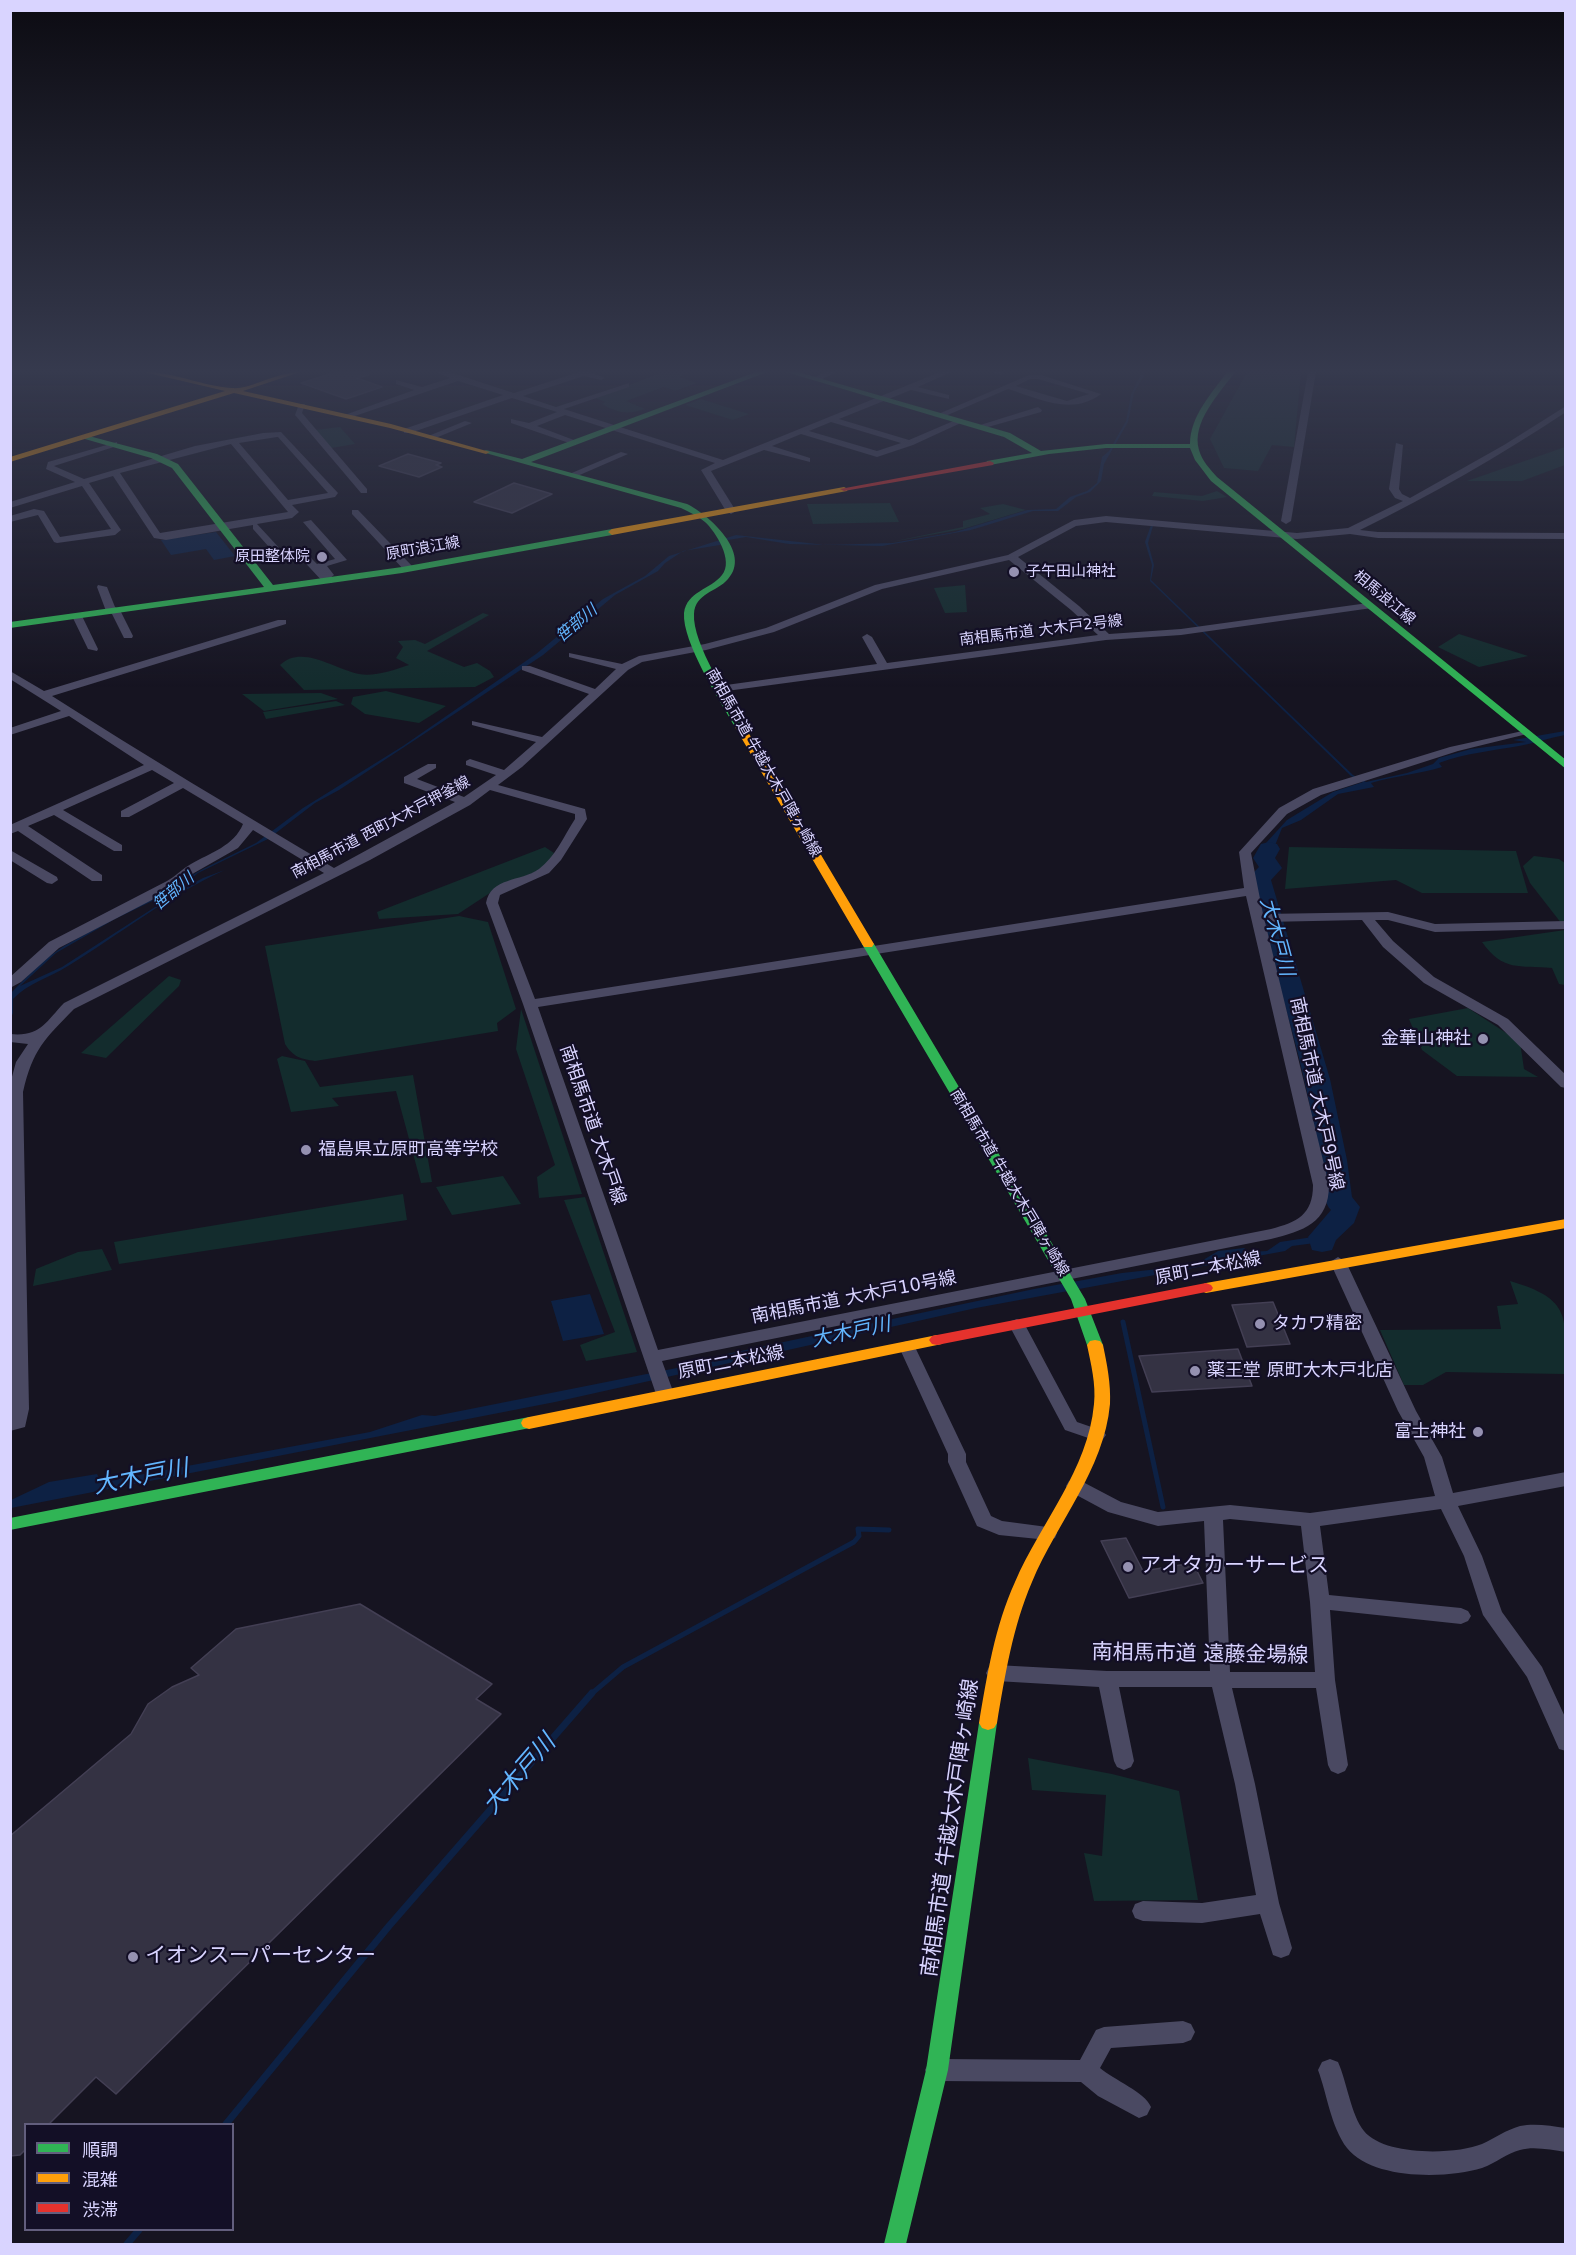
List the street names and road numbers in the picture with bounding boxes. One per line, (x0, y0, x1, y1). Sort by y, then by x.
street label: 原町浪江線 (385, 534, 461, 564)
street label: 相馬浪江線 (1349, 567, 1419, 629)
street label: 南相馬市道 大木戸2号線 (958, 612, 1124, 650)
street label: 南相馬市道 牛越大木戸陣ヶ崎線 (702, 666, 824, 860)
street label: 南相馬市道 西町大木戸押釜線 (289, 773, 473, 883)
street label: 南相馬市道 大木戸9号線 (1285, 995, 1347, 1193)
street label: 南相馬市道 大木戸線 (554, 1042, 630, 1208)
street label: 南相馬市道 牛越大木戸陣ヶ崎線 (946, 1086, 1072, 1280)
street label: 原町二本松線 (1153, 1248, 1263, 1290)
street label: 南相馬市道 大木戸10号線 (750, 1267, 958, 1329)
street label: 原町二本松線 (676, 1342, 786, 1384)
street label: 南相馬市道 遠藤金場線 (1091, 1641, 1309, 1669)
street label: 南相馬市道 牛越大木戸陣ヶ崎線 (918, 1677, 984, 1979)

